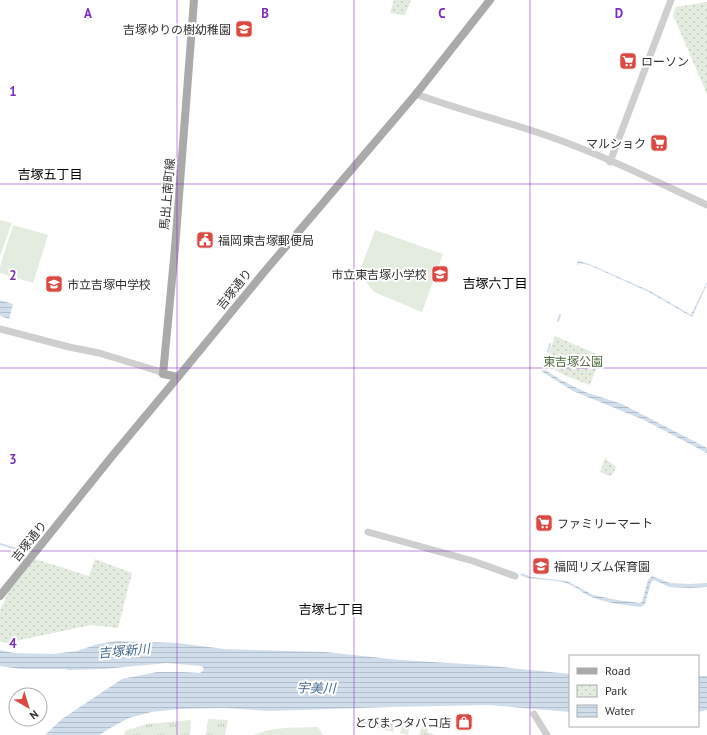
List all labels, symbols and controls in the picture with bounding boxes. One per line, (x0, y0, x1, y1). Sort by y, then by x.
text: A (84, 5, 92, 22)
text: B (261, 5, 269, 22)
text: C (438, 5, 446, 22)
text: D (615, 5, 623, 22)
school or university icon: 吉塚ゆりの樹幼稚園 (234, 19, 254, 39)
place label: 吉塚ゆりの樹幼稚園 (123, 22, 231, 37)
supermarket icon: ローソン (618, 51, 638, 71)
place label: ローソン (641, 54, 689, 69)
text: 1 (9, 83, 17, 100)
supermarket icon: マルショク (649, 133, 669, 153)
place label: マルショク (586, 136, 646, 151)
street label: 馬出上南町線 (156, 157, 178, 231)
district label: 吉塚五丁目 (17, 166, 83, 183)
public building icon: 福岡東吉塚郵便局 (195, 230, 215, 250)
place label: 福岡東吉塚郵便局 (218, 233, 314, 248)
school or university icon: 市立東吉塚小学校 (430, 264, 450, 284)
street label: 吉塚通り (213, 266, 255, 312)
text: 2 (9, 267, 17, 284)
place label: 市立東吉塚小学校 (331, 267, 427, 282)
school or university icon: 市立吉塚中学校 (44, 274, 64, 294)
district label: 吉塚六丁目 (462, 275, 528, 292)
place label: 市立吉塚中学校 (67, 277, 151, 292)
park label: 東吉塚公園 (543, 354, 603, 369)
text: 3 (9, 451, 17, 468)
supermarket icon: ファミリーマート (534, 513, 554, 533)
place label: ファミリーマート (557, 516, 653, 531)
street label: 吉塚通り (8, 518, 50, 564)
school or university icon: 福岡リズム保育園 (531, 556, 551, 576)
place label: 福岡リズム保育園 (554, 559, 650, 574)
district label: 吉塚七丁目 (298, 601, 364, 618)
text: 4 (9, 635, 17, 652)
water label: 吉塚新川 (97, 640, 153, 662)
legend (569, 655, 699, 727)
text: Road (605, 663, 630, 678)
water label: 宇美川 (296, 679, 338, 697)
text: Park (605, 683, 627, 698)
north arrow (8, 687, 48, 727)
text: Water (605, 703, 635, 718)
text: N (27, 707, 41, 723)
shop icon: とびまつタバコ店 (454, 712, 474, 732)
place label: とびまつタバコ店 (355, 715, 451, 730)

